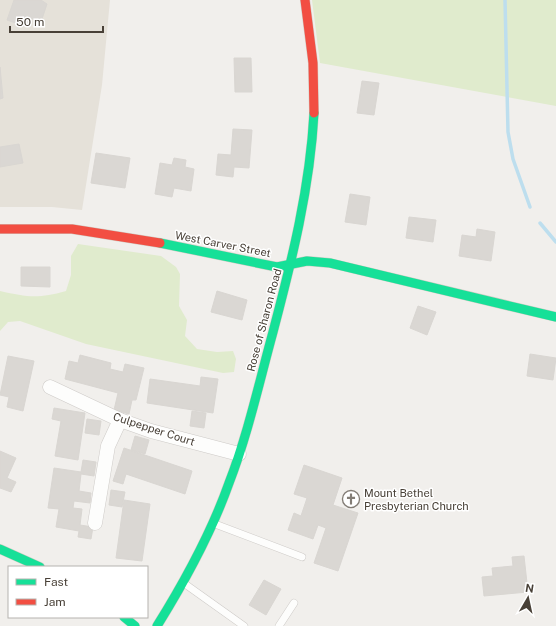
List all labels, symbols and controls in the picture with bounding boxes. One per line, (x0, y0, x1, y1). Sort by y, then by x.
scale bar (10, 8, 103, 34)
text: 50 m (16, 15, 44, 29)
street label: West Carver Street (174, 229, 272, 259)
street label: Rose of Sharon Road (244, 267, 284, 373)
street label: Culpepper Court (112, 410, 196, 448)
place label: Mount Bethel Presbyterian Church (364, 487, 469, 512)
church icon: Mount Bethel Presbyterian Church (341, 489, 361, 509)
legend (8, 566, 148, 618)
text: Fast (44, 575, 69, 589)
north arrow (508, 578, 548, 618)
text: N (524, 582, 535, 595)
text: Jam (44, 595, 66, 609)

